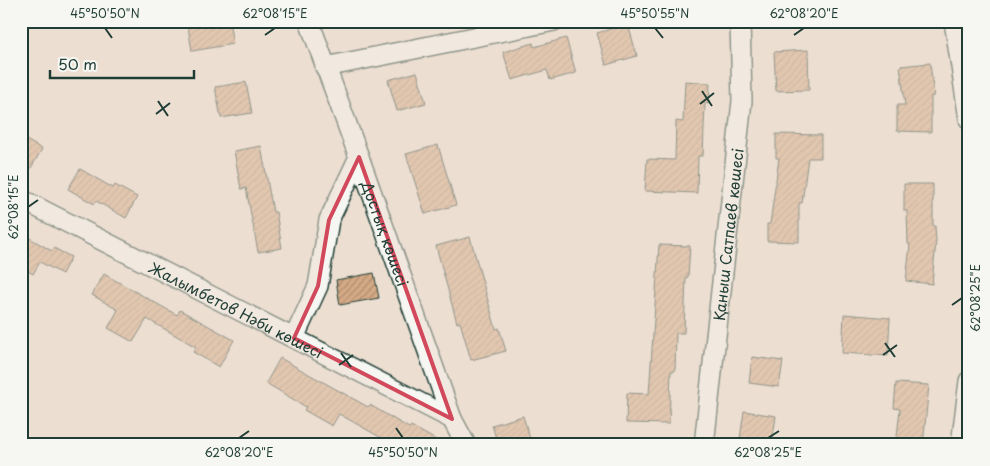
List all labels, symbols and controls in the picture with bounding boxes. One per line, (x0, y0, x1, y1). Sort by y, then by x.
text: 45°50'50"N (70, 4, 140, 22)
text: 62°08'15"E (242, 4, 308, 22)
text: 45°50'55"N (621, 4, 689, 22)
text: 62°08'20"E (769, 4, 839, 22)
scale bar (50, 48, 194, 80)
text: 50 m (58, 52, 97, 75)
street label: Қаныш Сатпаев көшесі (706, 147, 748, 322)
text: 62°08'15"E (4, 174, 22, 240)
street label: Достық көшесі (357, 177, 415, 289)
street label: Жалымбетов Нәби көшесі (145, 255, 328, 363)
text: 62°08'25"E (966, 264, 984, 332)
text: 62°08'20"E (204, 443, 274, 461)
text: 45°50'50"N (368, 443, 438, 461)
text: 62°08'25"E (734, 443, 802, 461)

